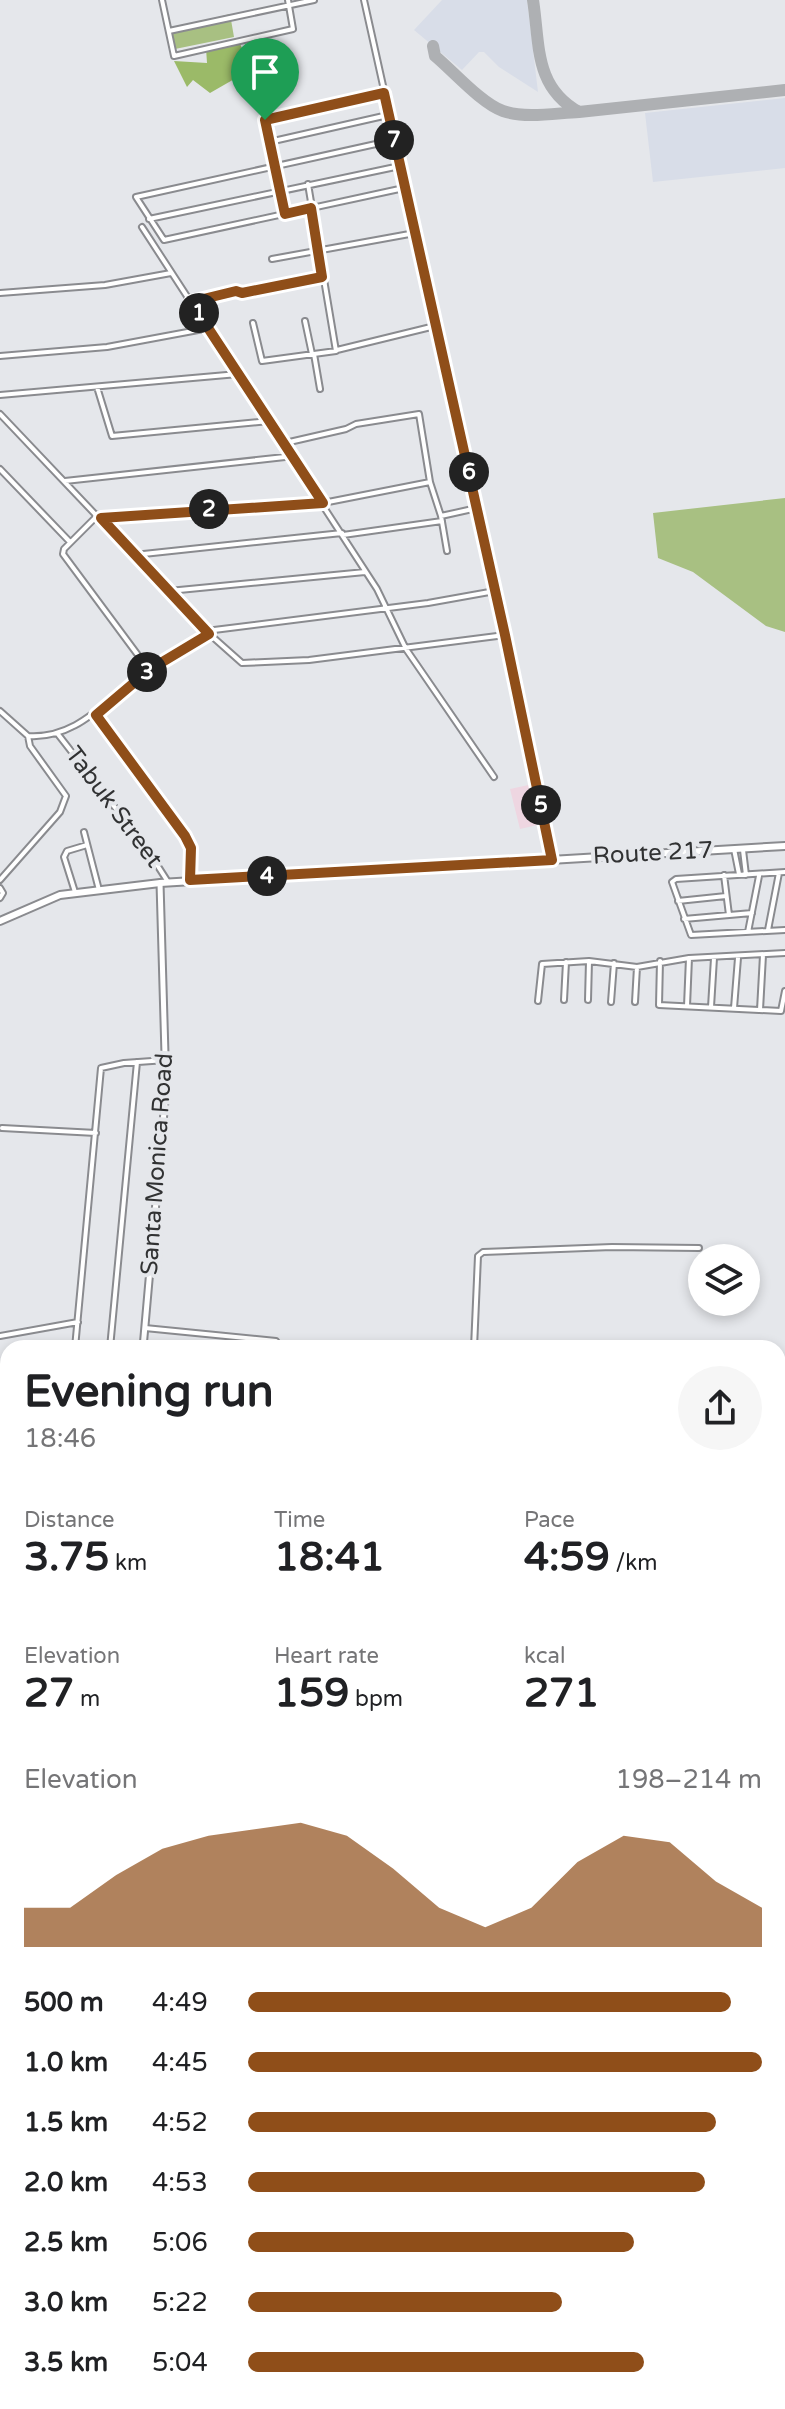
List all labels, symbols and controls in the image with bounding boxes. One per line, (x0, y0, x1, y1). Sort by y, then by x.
pin (231, 38, 299, 120)
icon: arrive (243, 50, 287, 94)
pin: 7 (374, 120, 414, 160)
text: 7 (387, 127, 401, 153)
pin: 1 (179, 293, 219, 333)
text: 1 (192, 300, 206, 326)
pin: 6 (449, 452, 489, 492)
text: 6 (462, 459, 476, 485)
pin: 2 (189, 489, 229, 529)
text: 2 (202, 496, 216, 522)
pin: 3 (127, 652, 167, 692)
text: 3 (140, 659, 154, 685)
street label: Tabuk Street (59, 741, 169, 873)
pin: 5 (521, 785, 561, 825)
text: 5 (534, 792, 548, 818)
street label: Route 217 (592, 835, 714, 871)
pin: 4 (247, 856, 287, 896)
text: 4 (260, 863, 274, 889)
street label: Santa Monica Road (135, 1052, 179, 1276)
map controls (688, 1244, 760, 1316)
button: layers (688, 1244, 760, 1316)
text: Evening run (24, 1366, 273, 1419)
button: share (678, 1366, 762, 1450)
text: 18:46 (24, 1423, 96, 1454)
text: Distance (24, 1507, 115, 1533)
text: Time (274, 1507, 325, 1533)
text: Pace (524, 1507, 575, 1533)
text: 3.75 (24, 1533, 109, 1581)
text: 18:41 (274, 1533, 385, 1581)
text: 4:59 (524, 1533, 610, 1581)
text: km (109, 1550, 147, 1576)
text: /km (610, 1550, 657, 1576)
text: Elevation (24, 1643, 120, 1669)
text: Heart rate (274, 1643, 379, 1669)
text: kcal (524, 1643, 565, 1669)
text: 27 (24, 1669, 74, 1717)
text: 159 (274, 1669, 349, 1717)
text: 271 (524, 1669, 599, 1717)
text: m (74, 1686, 100, 1712)
text: bpm (349, 1686, 403, 1712)
text: Elevation (24, 1764, 138, 1795)
text: 198–214 m (616, 1764, 762, 1795)
text: 500 m (24, 1987, 104, 2018)
text: 4:49 (152, 1987, 208, 2018)
text: 1.0 km (24, 2047, 108, 2078)
text: 4:45 (152, 2047, 208, 2078)
text: 1.5 km (24, 2107, 108, 2138)
text: 4:52 (152, 2107, 208, 2138)
text: 2.0 km (24, 2167, 108, 2198)
text: 4:53 (152, 2167, 208, 2198)
text: 2.5 km (24, 2227, 108, 2258)
text: 5:06 (152, 2227, 208, 2258)
text: 3.0 km (24, 2287, 108, 2318)
text: 5:22 (152, 2287, 208, 2318)
text: 3.5 km (24, 2347, 108, 2378)
text: 5:04 (152, 2347, 208, 2378)

